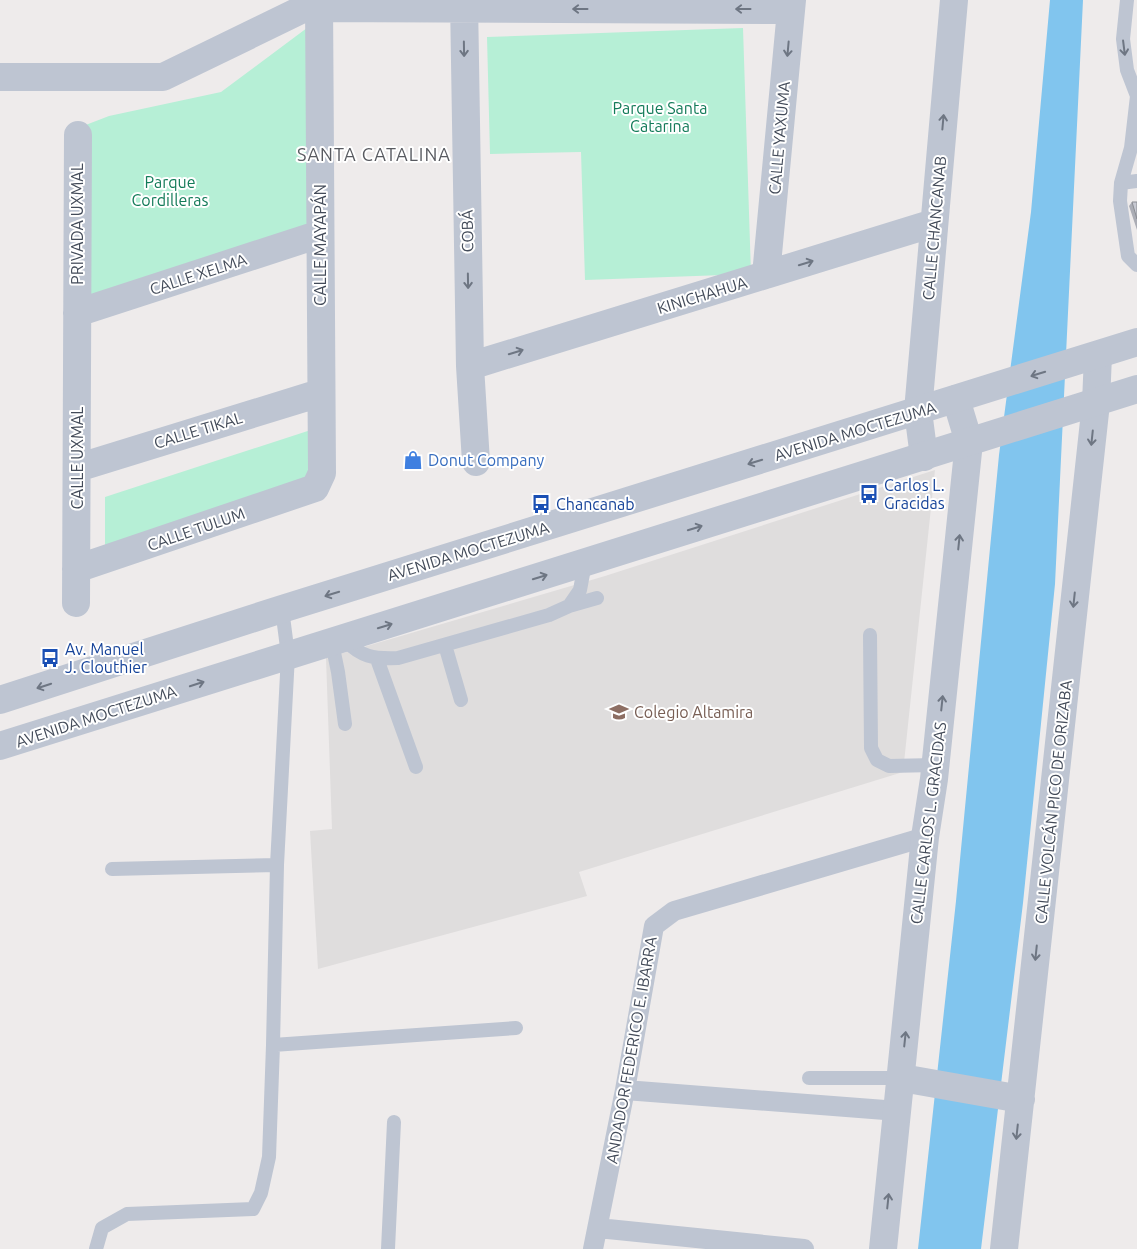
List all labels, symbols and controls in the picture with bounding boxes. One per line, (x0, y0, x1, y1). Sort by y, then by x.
one-way arrow (572, 4, 588, 14)
one-way arrow (735, 4, 751, 14)
one-way arrow (459, 40, 469, 56)
one-way arrow (783, 40, 792, 56)
one-way arrow (1119, 40, 1129, 56)
street label: CALLE YAXUMA (765, 80, 793, 195)
park label: Parque Santa Catarina (613, 99, 707, 135)
one-way arrow (939, 115, 948, 131)
district label: SANTA CATALINA (297, 144, 451, 164)
street label: CALLE CHANCANAB (919, 155, 949, 301)
street label: PRIVADA UXMAL (68, 163, 86, 285)
park label: Parque Cordilleras (132, 173, 208, 209)
street label: CALLE MAYAPÁN (309, 184, 329, 306)
street label: COBÁ (456, 209, 476, 252)
street label: CALLE XELMA (147, 250, 249, 298)
one-way arrow (797, 257, 813, 267)
one-way arrow (463, 272, 473, 289)
street label: KINICHAHUA (655, 273, 750, 317)
one-way arrow (508, 347, 524, 357)
one-way arrow (1030, 369, 1046, 379)
street label: AVENIDA MOCTEZUMA (772, 398, 939, 464)
street label: CALLE UXMAL (68, 407, 86, 509)
street label: CALLE TIKAL (152, 408, 244, 452)
one-way arrow (1087, 430, 1097, 446)
shop icon: Donut Company (402, 449, 424, 471)
place label: Donut Company (428, 451, 544, 469)
one-way arrow (747, 458, 763, 468)
place label: Carlos L. Gracidas (884, 476, 945, 512)
bus stop icon: Carlos L. Gracidas (858, 483, 880, 505)
bus stop icon: Chancanab (530, 493, 552, 515)
place label: Chancanab (556, 495, 635, 513)
street label: CALLE TULUM (145, 504, 247, 554)
street label: AVENIDA MOCTEZUMA (385, 518, 552, 584)
one-way arrow (687, 523, 703, 533)
one-way arrow (954, 534, 964, 550)
one-way arrow (532, 572, 548, 581)
one-way arrow (324, 589, 340, 599)
one-way arrow (1070, 591, 1079, 607)
one-way arrow (377, 620, 393, 630)
place label: Av. Manuel J. Clouthier (65, 640, 147, 676)
bus stop icon: Av. Manuel J. Clouthier (39, 647, 61, 669)
street label: CALLE VOLCÁN PICO DE ORIZABA (1029, 678, 1075, 925)
one-way arrow (188, 679, 204, 688)
street label: AVENIDA MOCTEZUMA (13, 681, 179, 751)
one-way arrow (37, 682, 52, 691)
one-way arrow (937, 696, 947, 712)
school or university icon: Colegio Altamira (608, 701, 630, 723)
place label: Colegio Altamira (634, 703, 753, 721)
street label: CALLE CARLOS L. GRACIDAS (907, 721, 949, 925)
street label: ANDADOR FEDERICO E. IBARRA (602, 934, 660, 1165)
one-way arrow (1031, 944, 1041, 960)
one-way arrow (900, 1031, 910, 1047)
one-way arrow (1012, 1123, 1022, 1139)
one-way arrow (883, 1193, 893, 1209)

